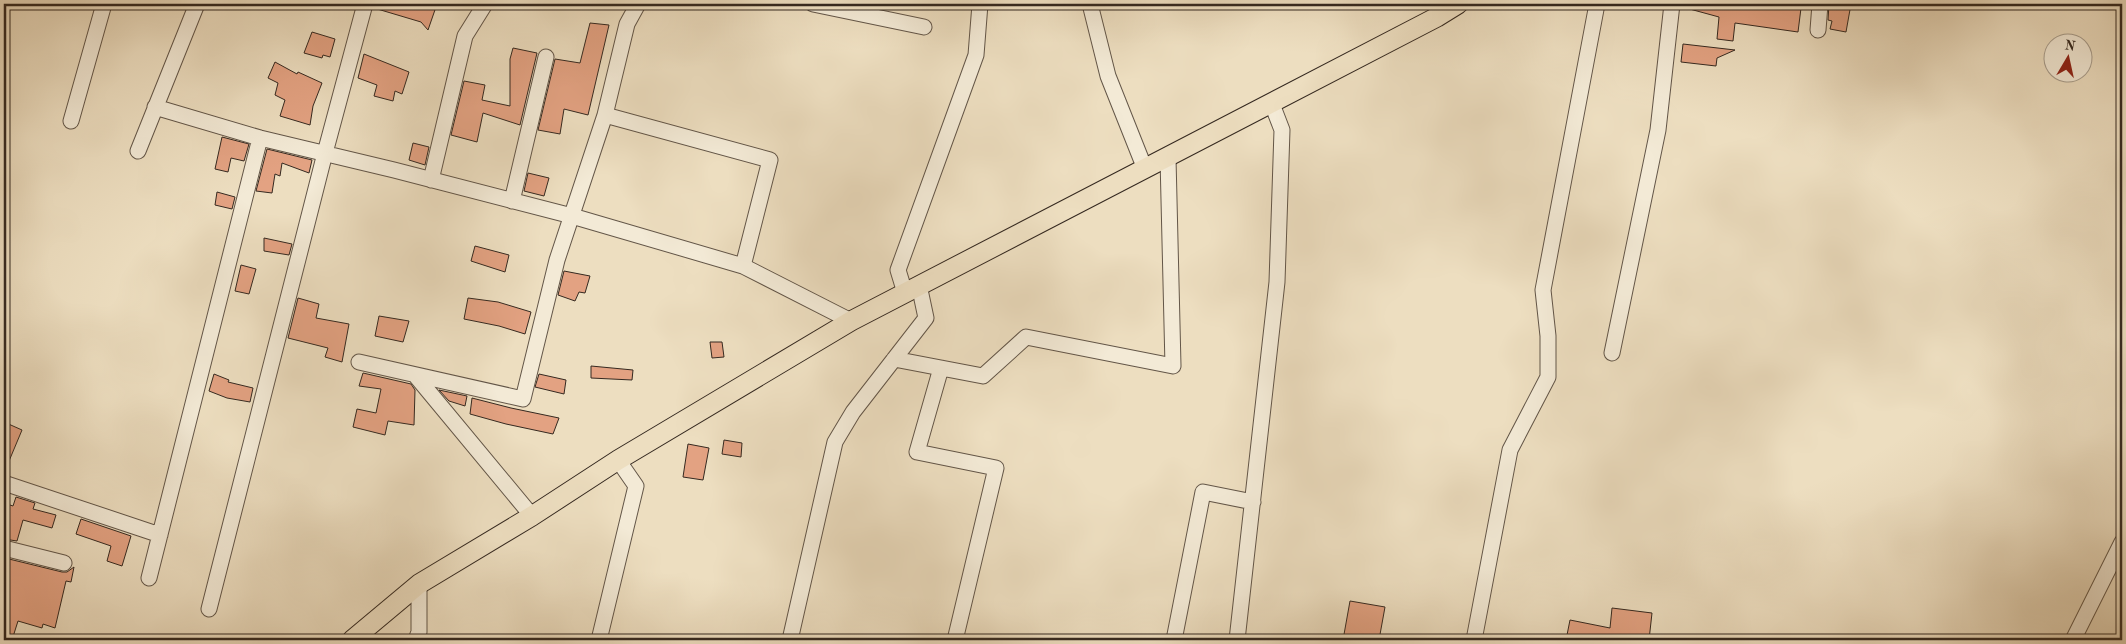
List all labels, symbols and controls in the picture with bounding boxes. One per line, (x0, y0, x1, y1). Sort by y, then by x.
north arrow (2044, 32, 2094, 82)
text: N (2063, 38, 2077, 54)

